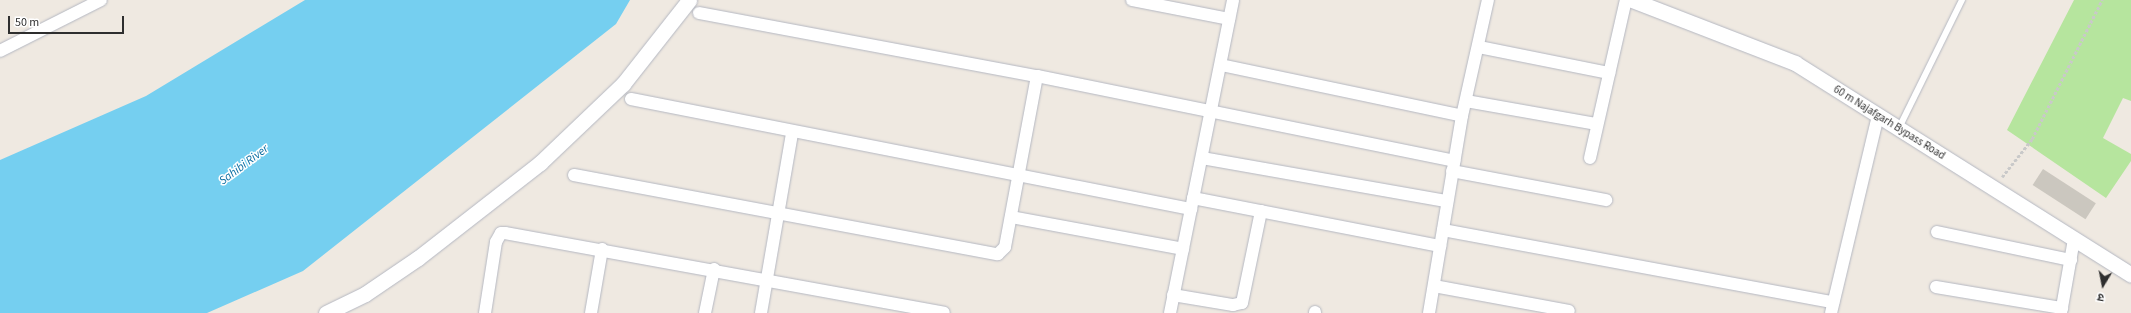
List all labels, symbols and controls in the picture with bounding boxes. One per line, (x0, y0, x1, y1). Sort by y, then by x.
scale bar (10, 8, 126, 34)
text: 50 m (15, 14, 39, 31)
street label: 60 m Najafgarh Bypass Road (1831, 83, 1947, 163)
water label: Sahibi River (217, 142, 271, 188)
north arrow (2083, 265, 2123, 305)
text: उ (2096, 289, 2105, 305)

